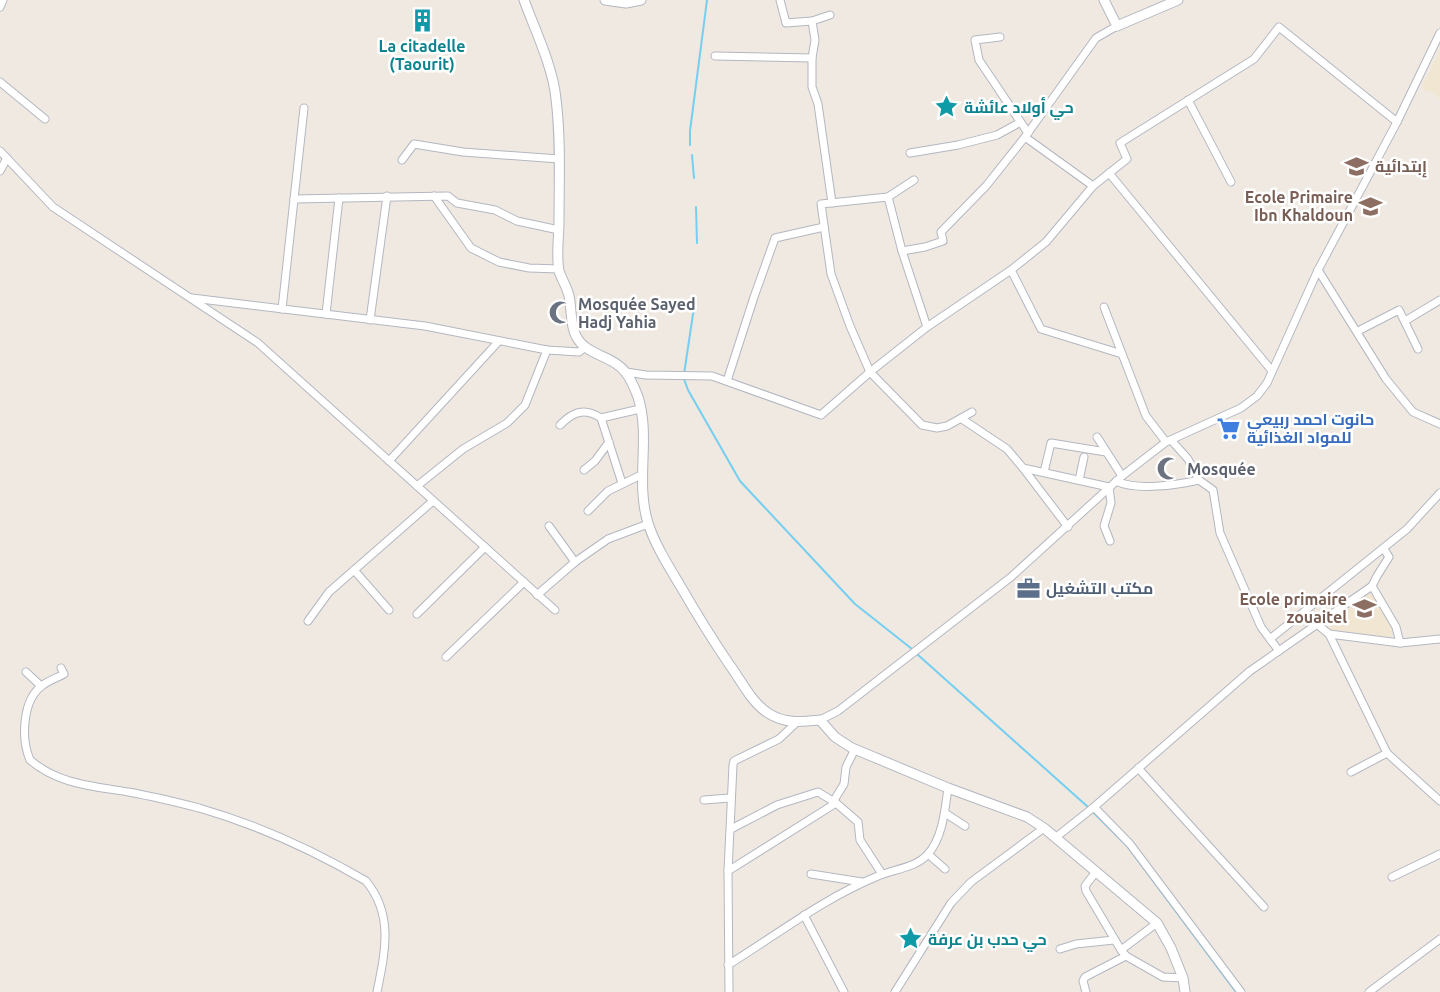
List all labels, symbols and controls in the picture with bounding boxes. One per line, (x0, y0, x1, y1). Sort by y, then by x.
building icon: La citadelle (Taourit) (409, 8, 435, 34)
place label: La citadelle (Taourit) (379, 37, 465, 74)
place icon: حي أولاد عائشة (933, 94, 959, 120)
place label: حي أولاد عائشة (964, 97, 1074, 120)
school or university icon: إبتدائية (1344, 153, 1370, 179)
place label: إبتدائية (1375, 157, 1427, 178)
place label: Ecole Primaire Ibn Khaldoun (1245, 188, 1353, 224)
school or university icon: Ecole Primaire Ibn Khaldoun (1358, 193, 1384, 219)
place label: Mosquée Sayed Hadj Yahia (578, 295, 695, 331)
mosque icon: Mosquée Sayed Hadj Yahia (547, 300, 573, 326)
place label: حانوت احمد ربيعي للمواد الغذائية (1247, 410, 1374, 447)
supermarket icon: حانوت احمد ربيعي للمواد الغذائية (1216, 415, 1242, 441)
mosque icon: Mosquée (1156, 456, 1182, 482)
place label: Mosquée (1187, 460, 1256, 478)
office icon: مكتب التشغيل (1015, 575, 1041, 601)
place label: مكتب التشغيل (1046, 579, 1153, 598)
place label: Ecole primaire zouaitel (1239, 590, 1347, 626)
school or university icon: Ecole primaire zouaitel (1352, 595, 1378, 621)
place icon: حي حدب بن عرفة (897, 926, 923, 952)
place label: حي حدب بن عرفة (928, 930, 1047, 952)

